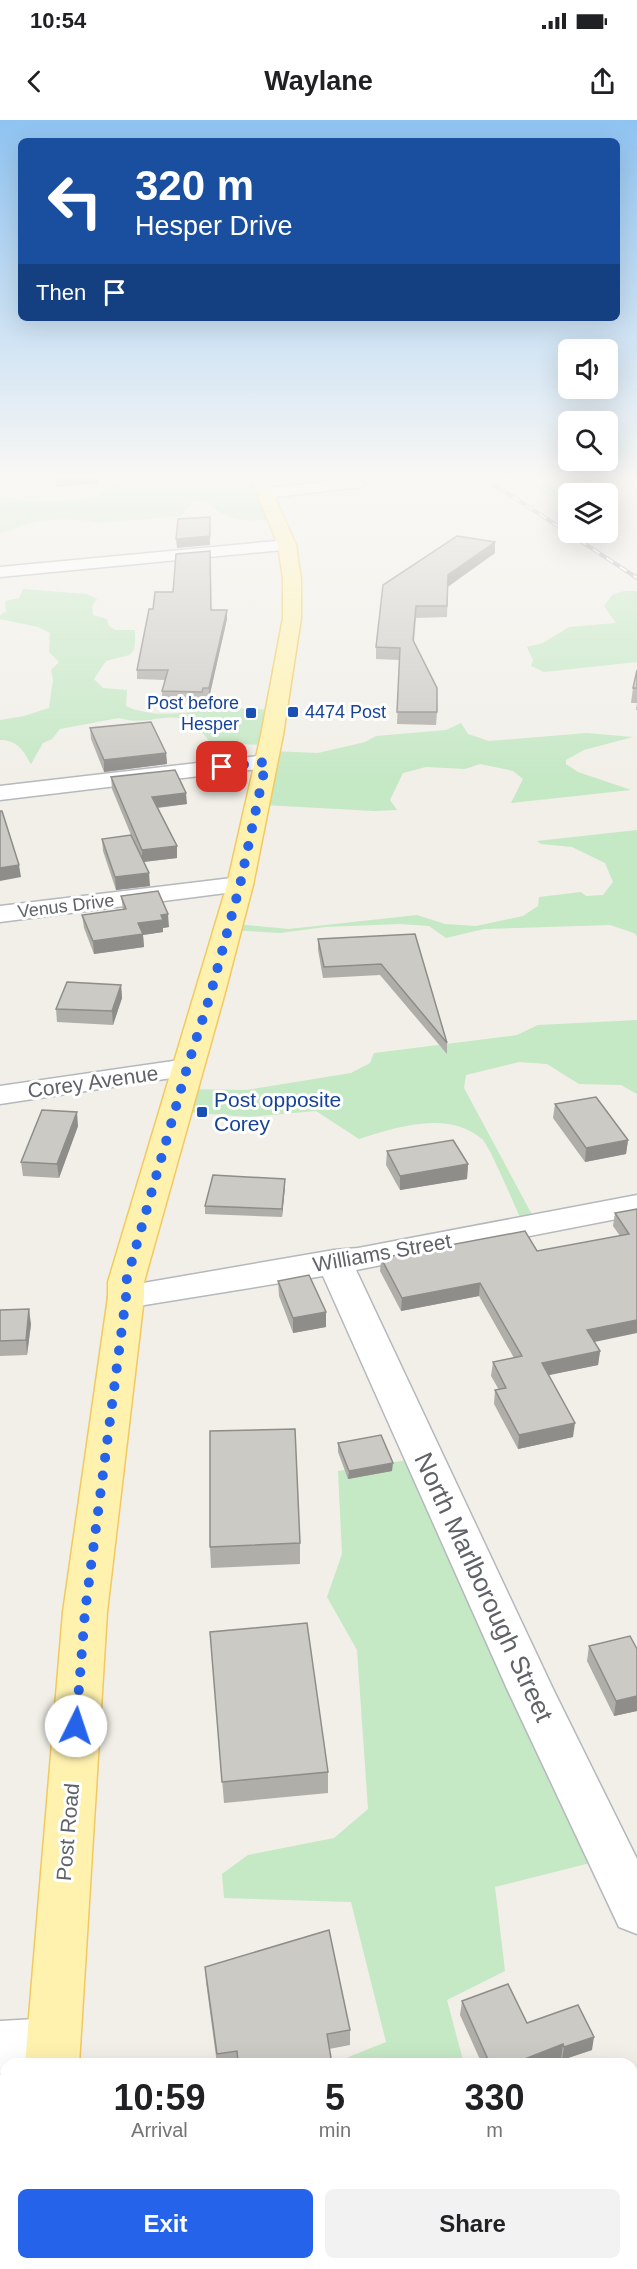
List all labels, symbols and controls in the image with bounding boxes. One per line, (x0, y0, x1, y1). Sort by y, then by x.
text: 10:54 (30, 8, 86, 33)
icon: back (18, 65, 51, 98)
icon: share (586, 65, 619, 98)
text: Waylane (264, 66, 373, 96)
icon: left (36, 162, 114, 240)
text: 320 m (135, 162, 254, 209)
text: Hesper Drive (135, 211, 293, 241)
icon: arrive (98, 276, 131, 309)
text: Then (36, 280, 86, 305)
map controls (558, 339, 618, 543)
button: sound (558, 339, 618, 399)
button: search (558, 411, 618, 471)
button: layers (558, 483, 618, 543)
place label: Post before Hesper (147, 693, 239, 734)
place label: 4474 Post (305, 702, 386, 722)
marker: 4474 Post (286, 705, 300, 719)
marker: Post before Hesper (244, 706, 258, 720)
pin (196, 741, 247, 792)
icon: arrive (205, 750, 238, 783)
street label: Venus Drive (17, 890, 115, 922)
street label: Corey Avenue (26, 1061, 160, 1102)
place label: Post opposite Corey (214, 1088, 341, 1135)
marker: Post opposite Corey (195, 1105, 209, 1119)
street label: Williams Street (311, 1229, 453, 1276)
street label: North Marlborough Street (408, 1448, 560, 1727)
position arrow (44, 1694, 108, 1758)
street label: Post Road (52, 1782, 83, 1882)
text: 10:59 (113, 2077, 205, 2118)
text: 5 (325, 2077, 345, 2118)
text: 330 (464, 2077, 525, 2118)
text: Arrival (131, 2119, 188, 2141)
text: min (319, 2119, 351, 2141)
text: m (486, 2119, 503, 2141)
button: Exit (18, 2189, 313, 2258)
button: Share (325, 2189, 620, 2258)

